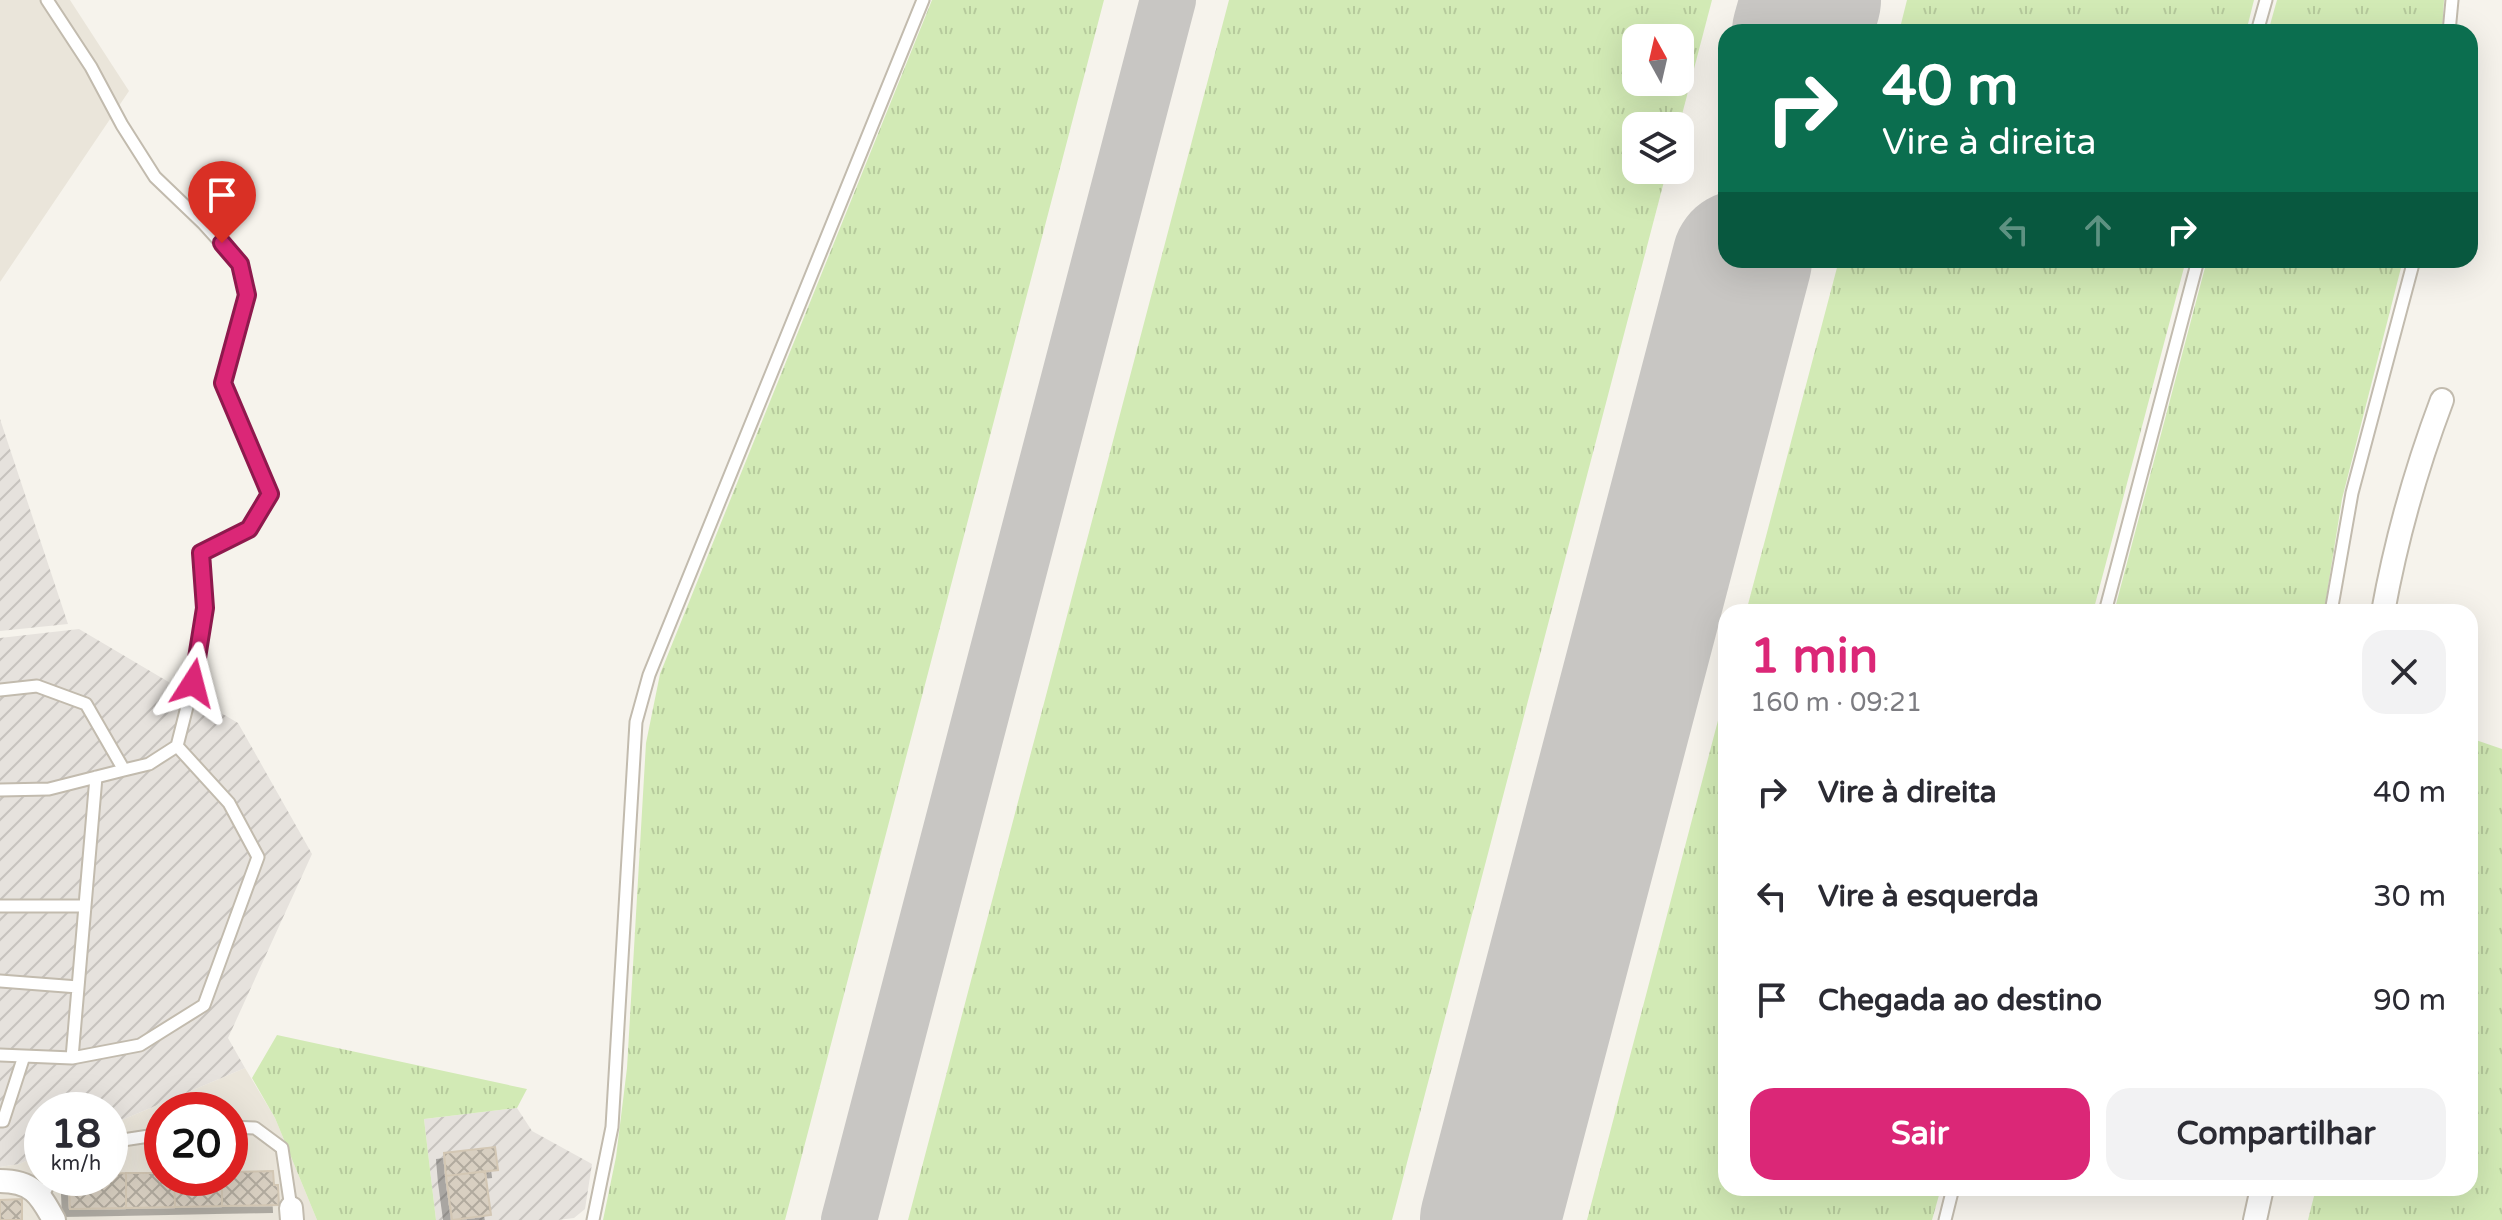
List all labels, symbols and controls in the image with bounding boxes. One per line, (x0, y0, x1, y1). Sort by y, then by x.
north arrow (1622, 24, 1694, 96)
map controls (1622, 24, 1694, 184)
text: 40 m (1882, 53, 2018, 120)
icon: right (1750, 56, 1854, 160)
button: layers (1622, 112, 1694, 184)
text: Vire à direita (1882, 121, 2096, 164)
pin (188, 161, 256, 243)
icon: arrive (200, 173, 244, 217)
icon: left (1992, 208, 2036, 252)
icon: ahead (2076, 208, 2120, 252)
icon: right (2160, 208, 2204, 252)
text: 1 min (1750, 628, 1878, 686)
button: close (2362, 630, 2446, 714)
position arrow (151, 641, 235, 725)
text: 160 m · 09:21 (1750, 687, 1922, 718)
icon: right (1750, 770, 1794, 814)
text: Vire à direita (1818, 774, 1997, 811)
text: 40 m (2373, 774, 2446, 811)
icon: left (1750, 874, 1794, 918)
text: Vire à esquerda (1818, 878, 2039, 915)
text: 30 m (2373, 878, 2446, 915)
icon: arrive (1750, 978, 1794, 1022)
text: Chegada ao destino (1818, 982, 2102, 1019)
text: 90 m (2373, 982, 2446, 1019)
button: Sair (1750, 1088, 2090, 1180)
button: Compartilhar (2106, 1088, 2446, 1180)
speed limit sign: 20 (144, 1092, 248, 1196)
text: 18 (51, 1110, 101, 1158)
text: km/h (51, 1152, 101, 1176)

